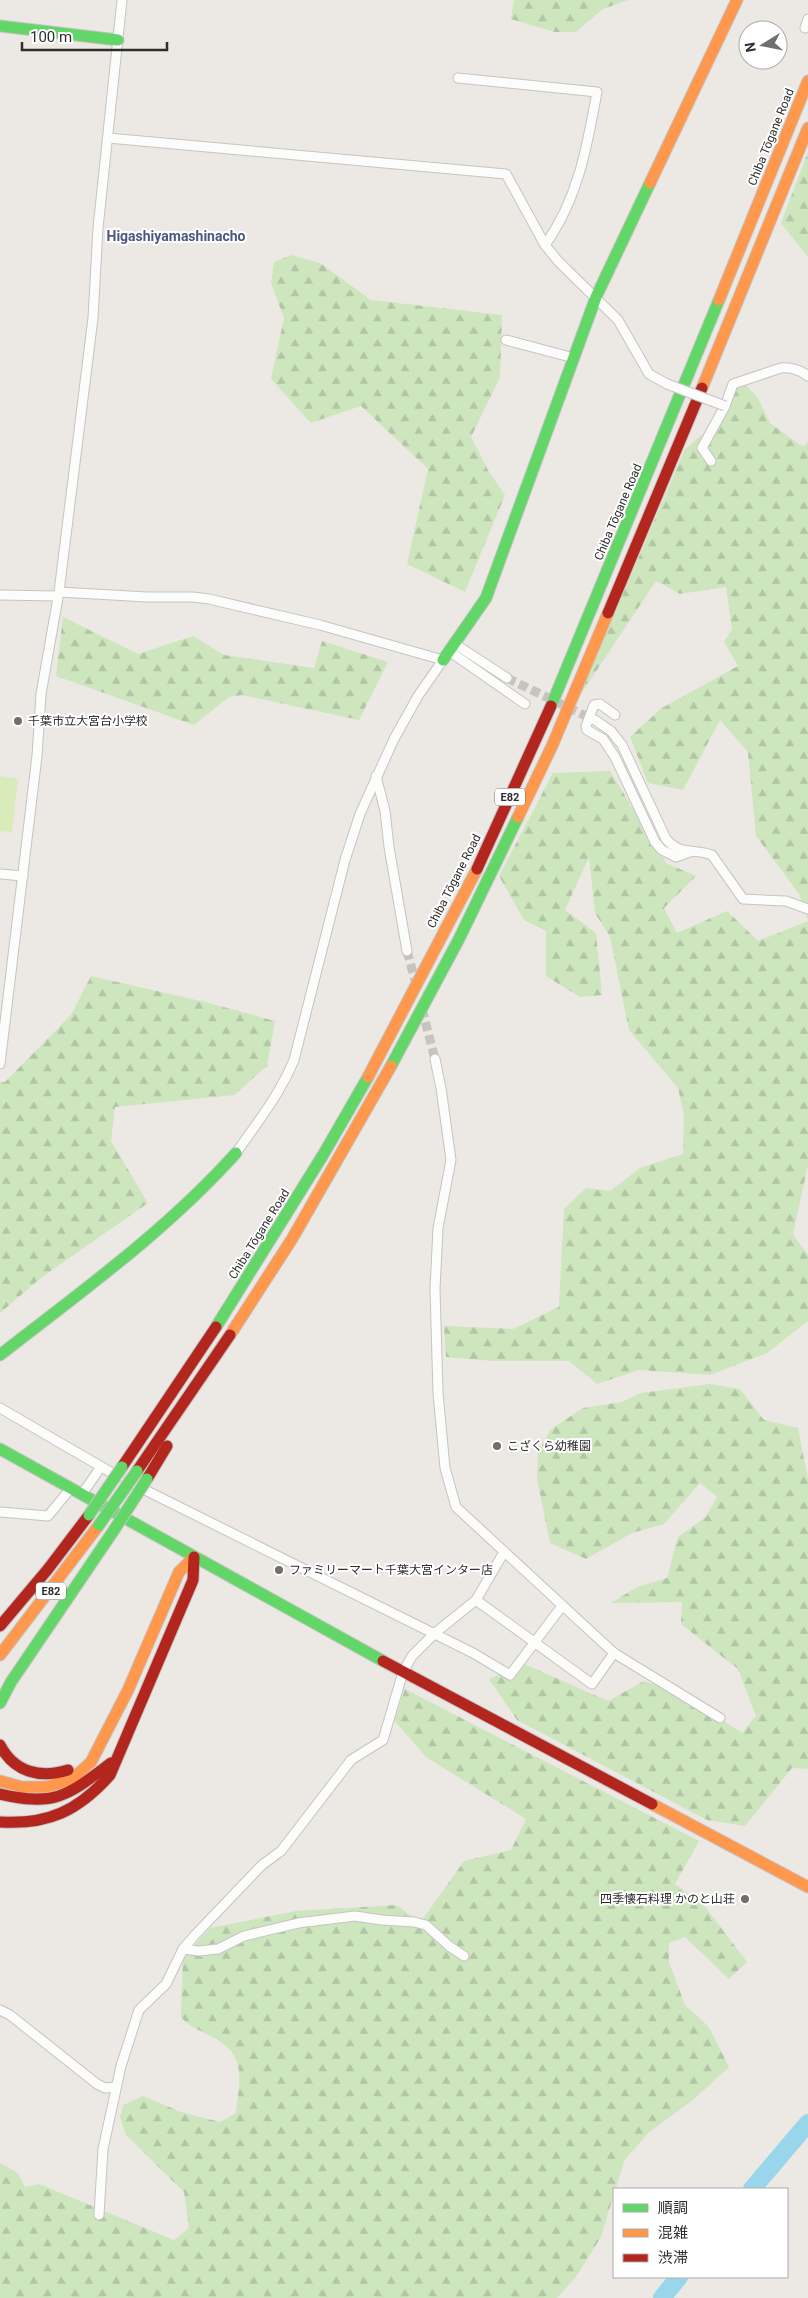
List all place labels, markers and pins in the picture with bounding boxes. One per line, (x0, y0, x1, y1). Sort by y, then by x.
place label: 千葉市立大宮台小学校 (28, 714, 148, 728)
marker: 千葉市立大宮台小学校 (12, 715, 24, 727)
place label: こざくら幼稚園 (507, 1439, 591, 1453)
marker: こざくら幼稚園 (491, 1440, 503, 1452)
place label: ファミリーマート千葉大宮インター店 (289, 1563, 493, 1577)
marker: ファミリーマート千葉大宮インター店 (273, 1564, 285, 1576)
place label: 四季懐石料理 かのと山荘 (600, 1892, 735, 1906)
marker: 四季懐石料理 かのと山荘 (739, 1893, 751, 1905)

